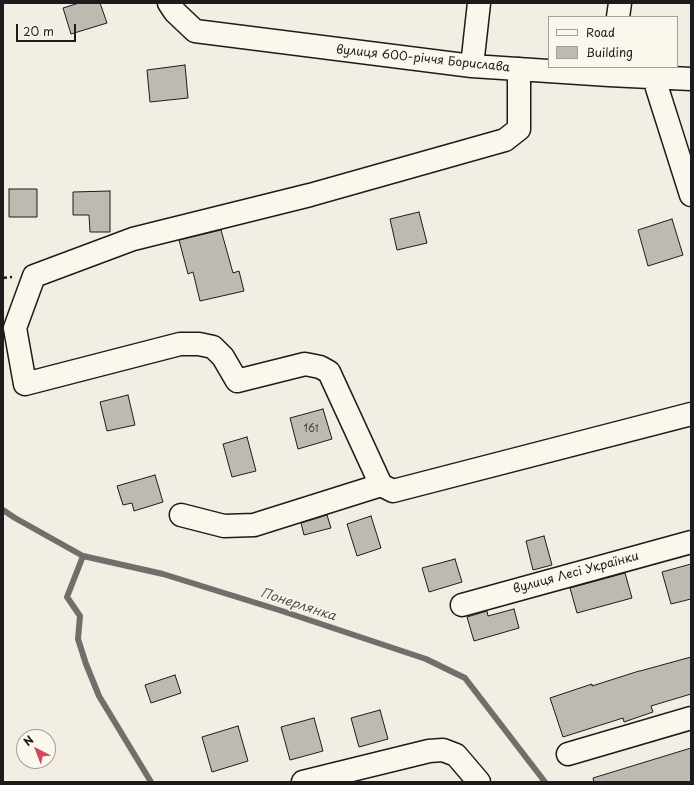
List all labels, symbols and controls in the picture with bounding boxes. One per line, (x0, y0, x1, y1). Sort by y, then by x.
scale bar (18, 16, 78, 42)
legend (548, 16, 678, 68)
text: 20 m (23, 22, 54, 40)
text: Road (586, 23, 615, 41)
street label: вулиця 600-річчя Борислава (335, 43, 511, 75)
text: Building (586, 43, 633, 61)
house number: 161 (304, 423, 318, 435)
street label: вулиця Лесі Українки (512, 549, 640, 597)
water label: Понерлянка (258, 585, 338, 625)
north arrow (16, 729, 56, 769)
text: N (19, 731, 37, 750)

